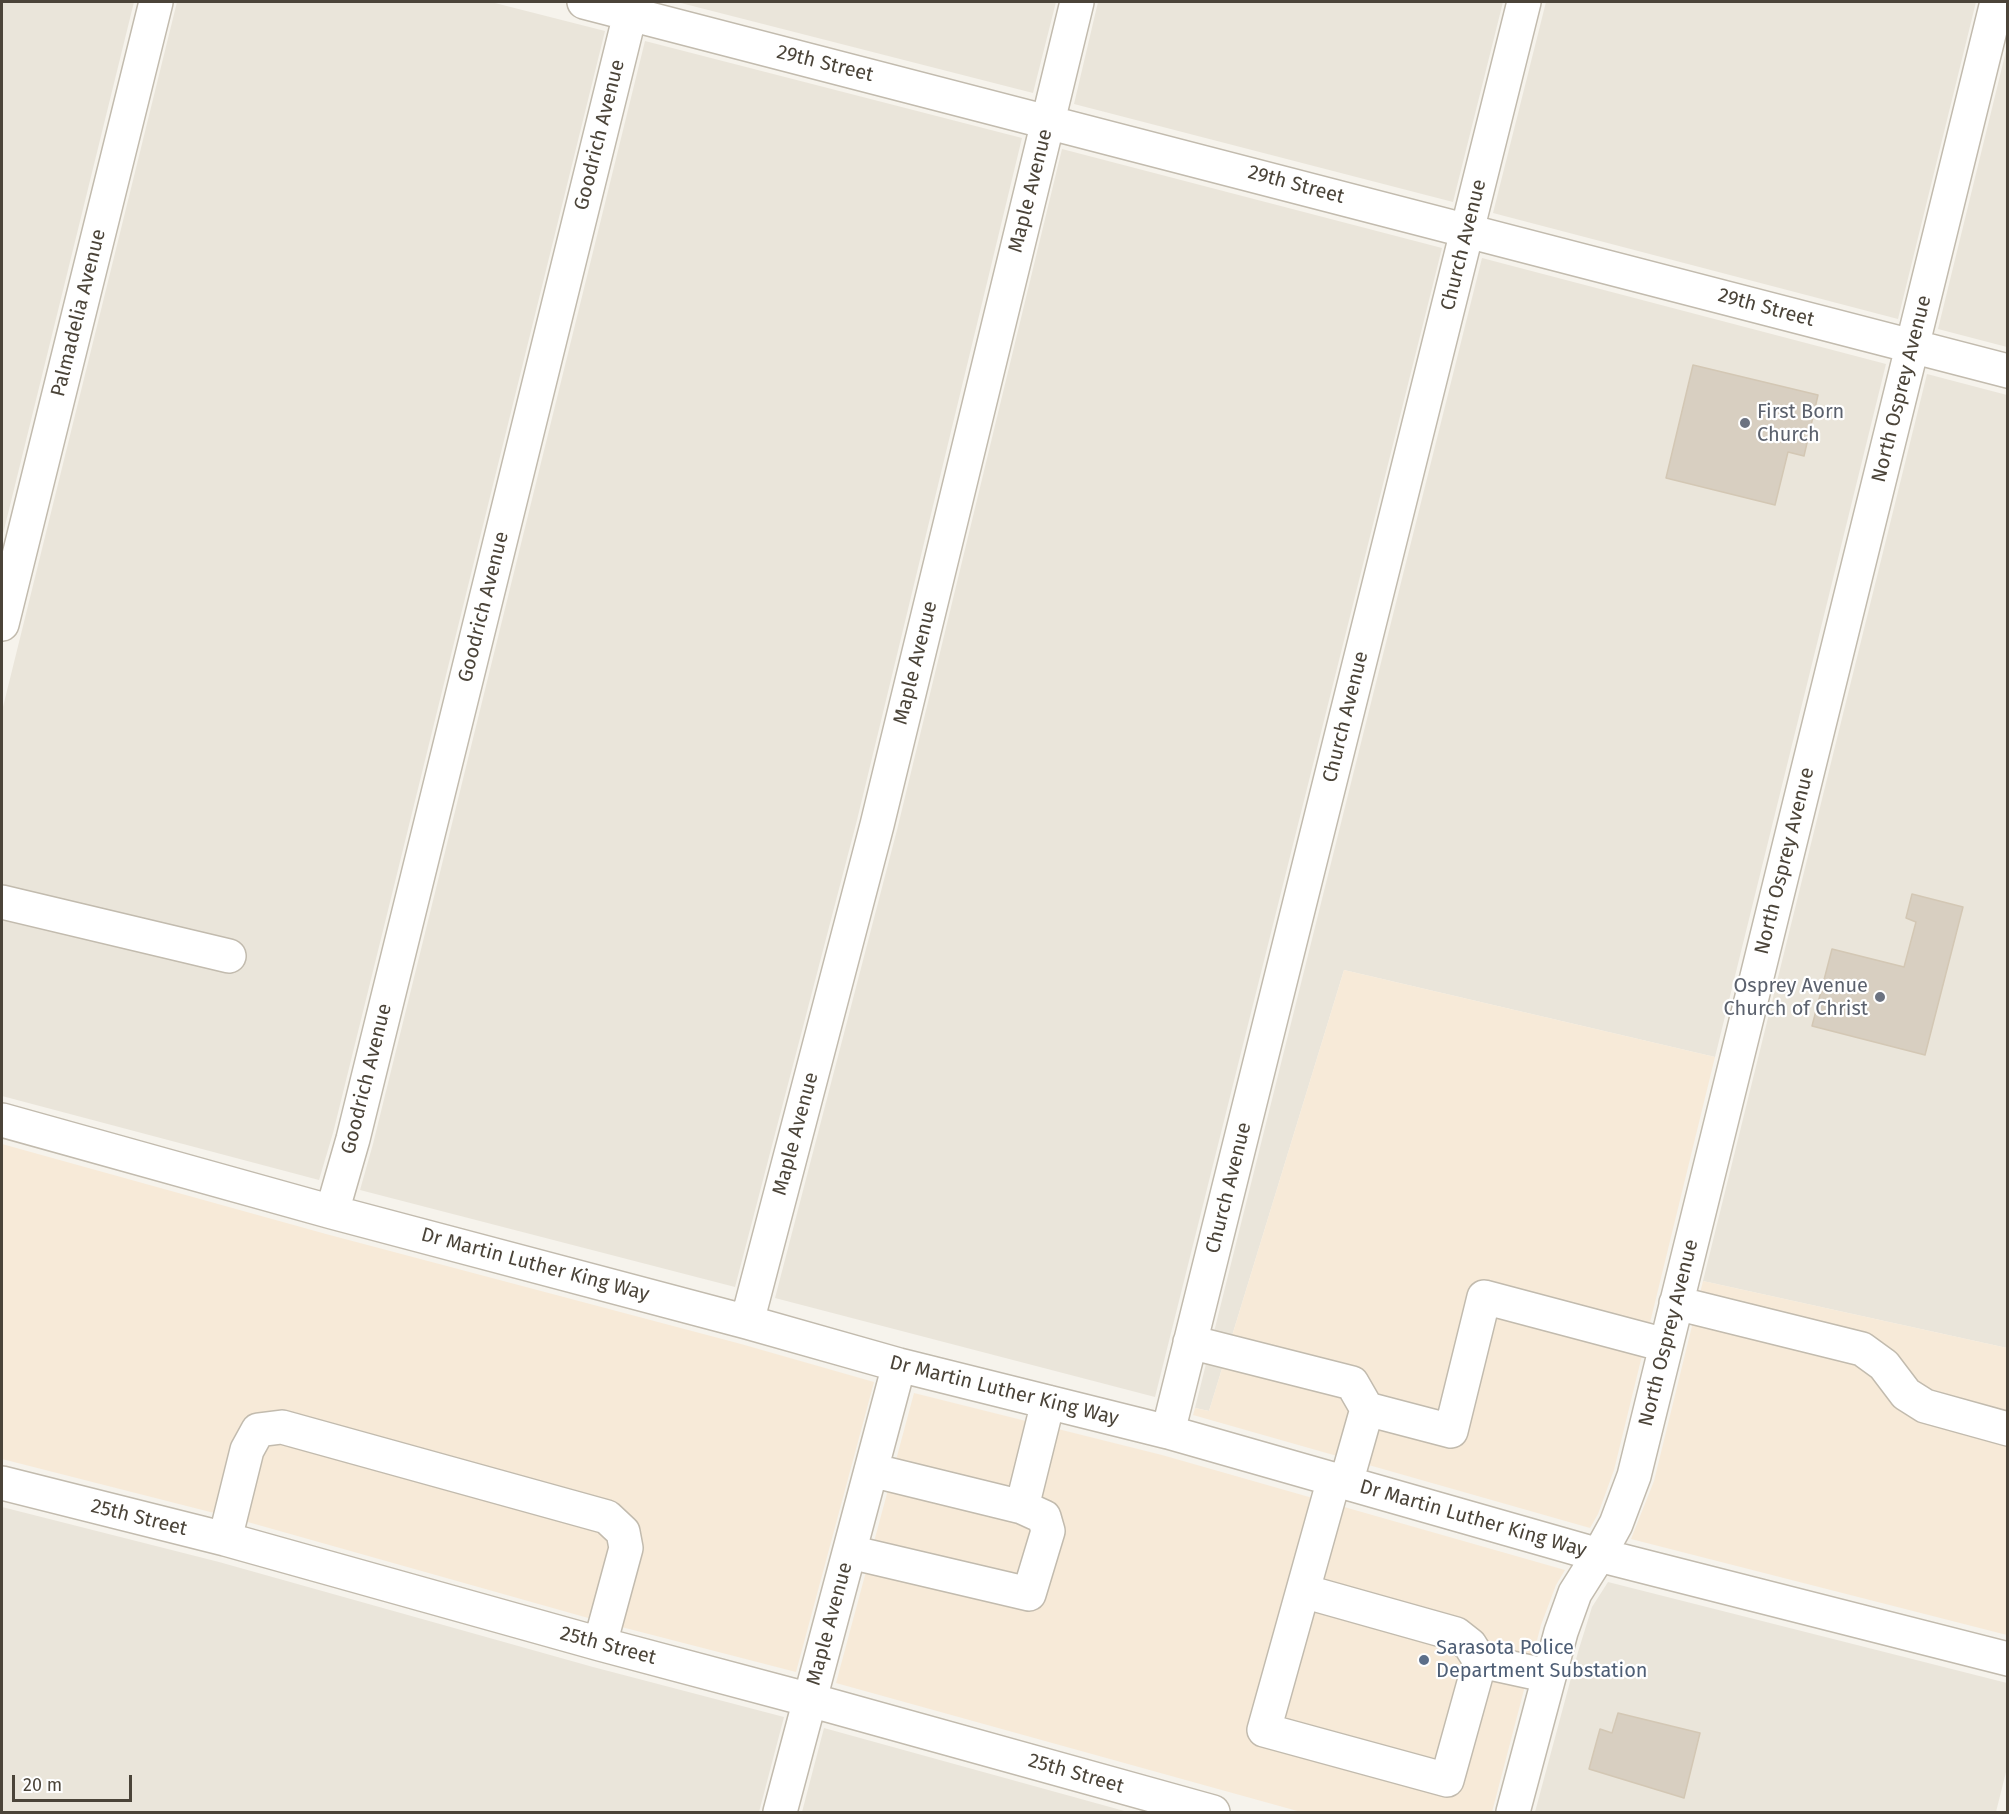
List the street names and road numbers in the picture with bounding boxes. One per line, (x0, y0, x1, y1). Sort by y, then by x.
street label: 29th Street (774, 40, 876, 88)
street label: Goodrich Avenue (570, 57, 630, 213)
street label: Maple Avenue (1004, 127, 1058, 255)
street label: 29th Street (1245, 161, 1347, 209)
street label: Church Avenue (1436, 177, 1492, 313)
street label: Palmadelia Avenue (47, 227, 111, 399)
street label: 29th Street (1715, 284, 1817, 332)
street label: North Osprey Avenue (1867, 293, 1937, 485)
street label: Goodrich Avenue (454, 529, 514, 685)
street label: Maple Avenue (889, 599, 943, 727)
street label: Church Avenue (1318, 649, 1374, 785)
street label: North Osprey Avenue (1750, 765, 1820, 957)
street label: Goodrich Avenue (337, 1001, 397, 1157)
street label: Maple Avenue (768, 1070, 824, 1198)
street label: Church Avenue (1201, 1120, 1257, 1256)
street label: Dr Martin Luther King Way (418, 1223, 652, 1307)
street label: North Osprey Avenue (1634, 1237, 1704, 1429)
street label: Dr Martin Luther King Way (887, 1351, 1121, 1431)
street label: Dr Martin Luther King Way (1357, 1475, 1589, 1563)
street label: 25th Street (88, 1494, 190, 1542)
street label: Maple Avenue (802, 1560, 858, 1688)
street label: 25th Street (557, 1622, 659, 1670)
street label: 25th Street (1025, 1749, 1127, 1799)

